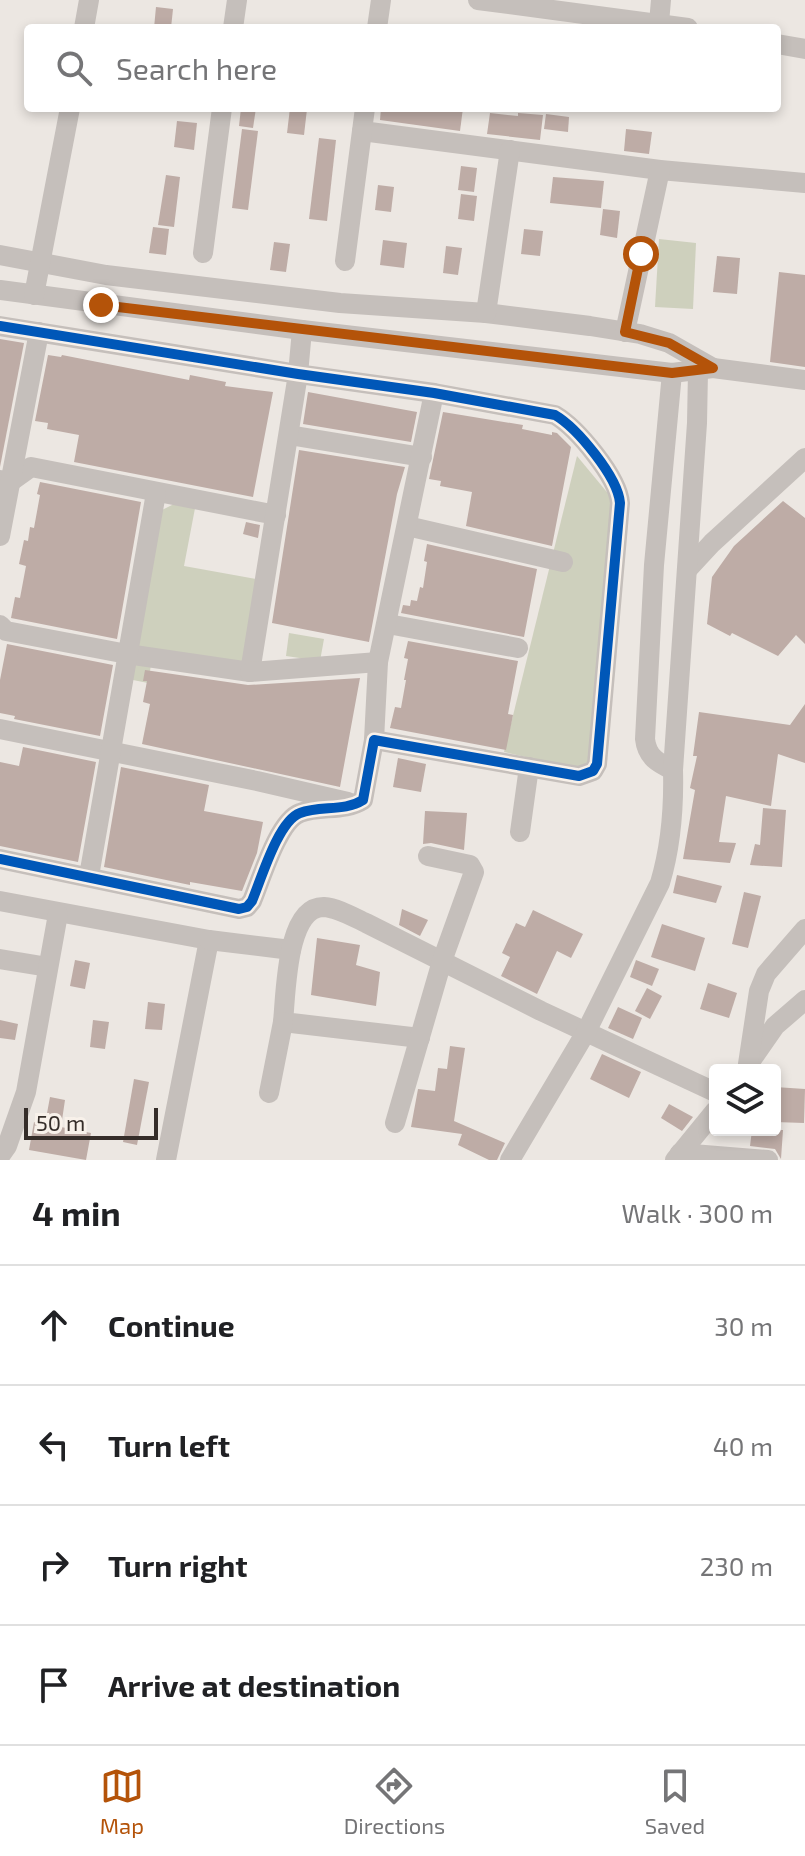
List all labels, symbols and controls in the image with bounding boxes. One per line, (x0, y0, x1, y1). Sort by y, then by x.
search box (24, 24, 781, 112)
icon: search (52, 46, 96, 90)
text: Search here (116, 50, 277, 86)
route start (623, 236, 659, 272)
route end (83, 287, 119, 323)
map controls (709, 1064, 781, 1136)
button: layers (709, 1064, 781, 1136)
scale bar (24, 1104, 158, 1140)
text: 50 m (36, 1109, 85, 1135)
text: 4 min (32, 1192, 121, 1233)
text: Walk · 300 m (622, 1197, 773, 1228)
icon: ahead (32, 1303, 76, 1347)
text: Continue (108, 1307, 235, 1343)
text: 30 m (714, 1310, 773, 1341)
icon: left (32, 1423, 76, 1467)
text: Turn left (108, 1427, 230, 1463)
text: 40 m (713, 1430, 773, 1461)
icon: right (32, 1543, 76, 1587)
text: Turn right (108, 1547, 248, 1583)
text: 230 m (700, 1550, 773, 1581)
icon: arrive (32, 1663, 76, 1707)
text: Arrive at destination (108, 1667, 400, 1703)
tab: Map (100, 1764, 144, 1838)
tab: Directions (344, 1764, 445, 1838)
tab: Saved (645, 1764, 705, 1838)

